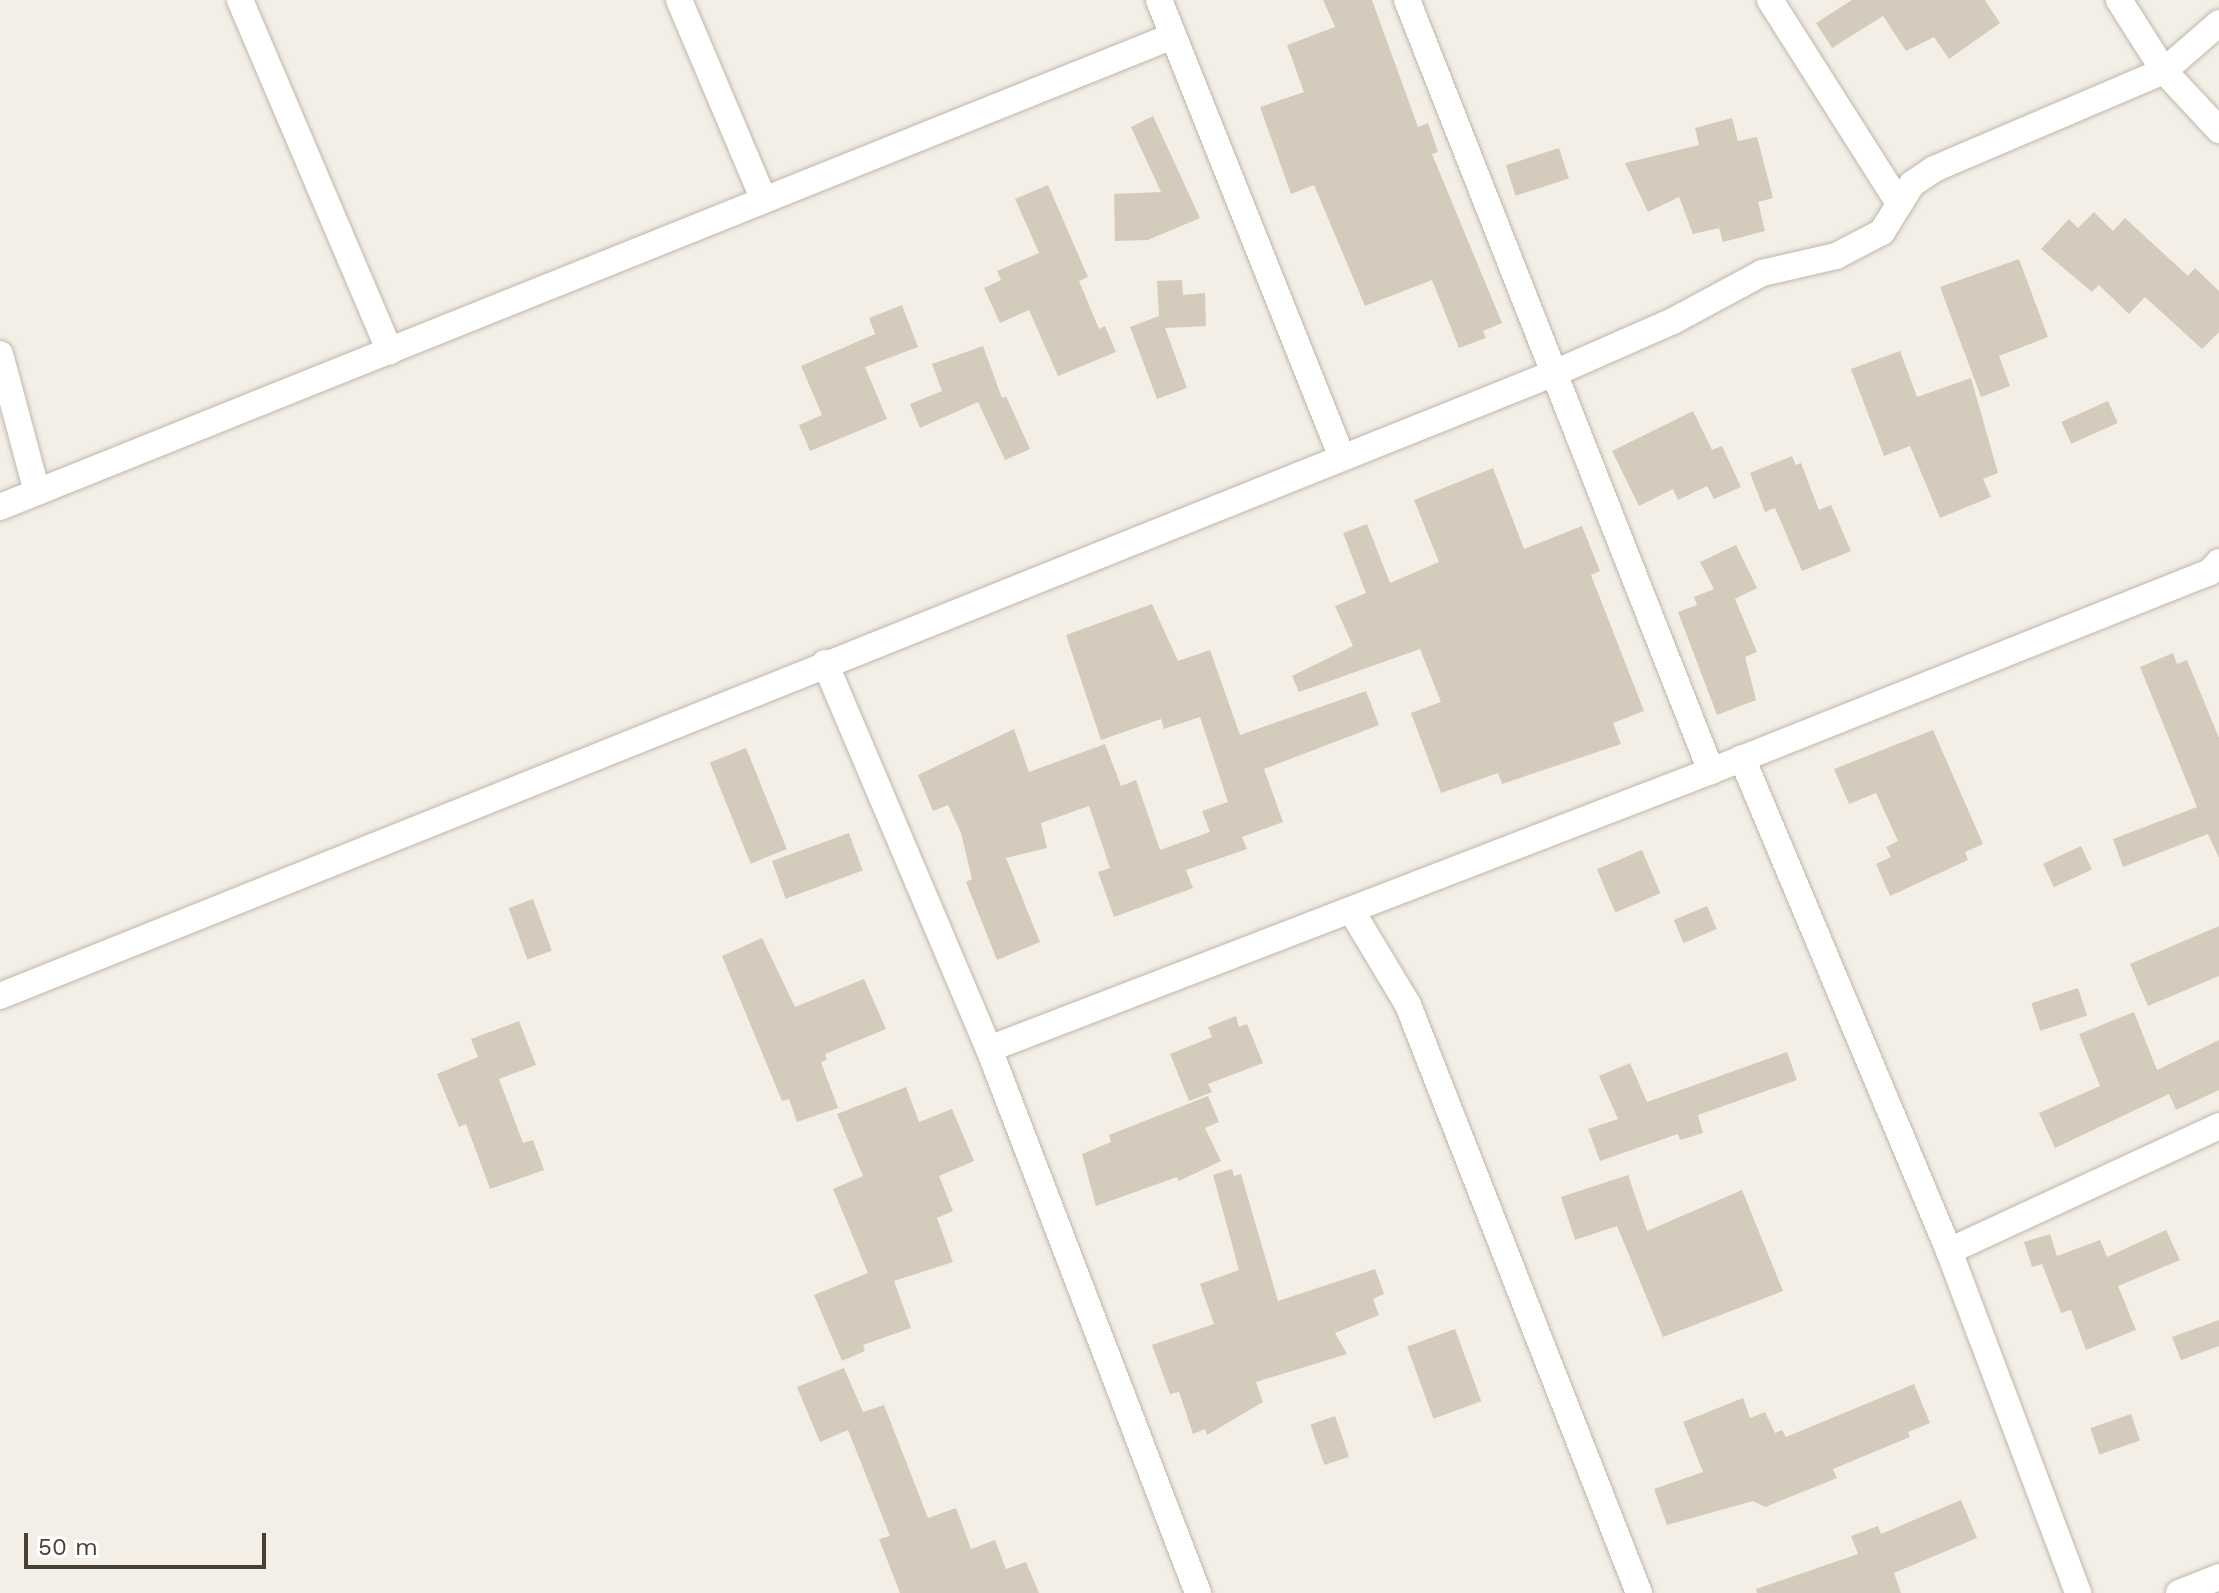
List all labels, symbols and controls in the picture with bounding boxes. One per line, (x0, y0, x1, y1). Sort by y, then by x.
scale bar (28, 1517, 270, 1567)
text: 50 m (38, 1533, 98, 1561)

